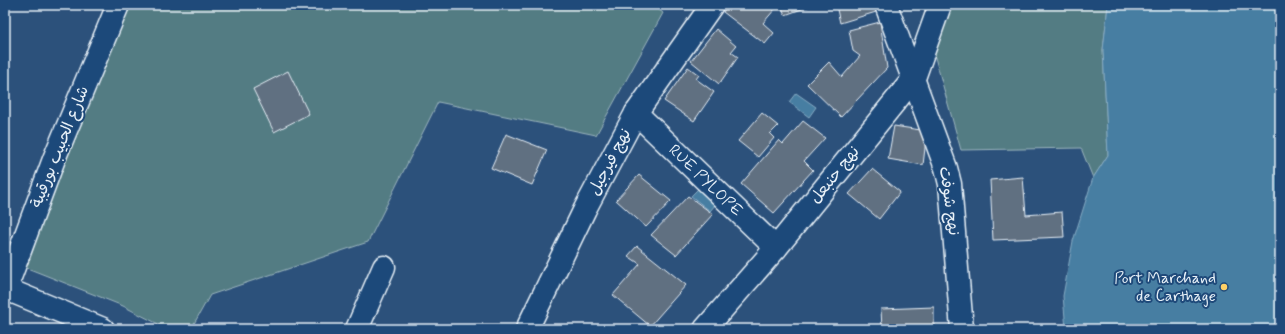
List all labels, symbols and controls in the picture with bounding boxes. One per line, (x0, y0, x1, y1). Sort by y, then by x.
street label: شارع الحبيب بورقيبة (26, 83, 94, 211)
street label: نهج فيرجيل (584, 125, 636, 199)
street label: RUE PYLOPE (664, 140, 747, 221)
street label: نهج حنبعل (805, 142, 865, 208)
street label: نهج شوفت (934, 165, 964, 237)
place label: Port Marchand de Carthage (1114, 268, 1216, 307)
marker: Port Marchand de Carthage (1219, 282, 1229, 292)

